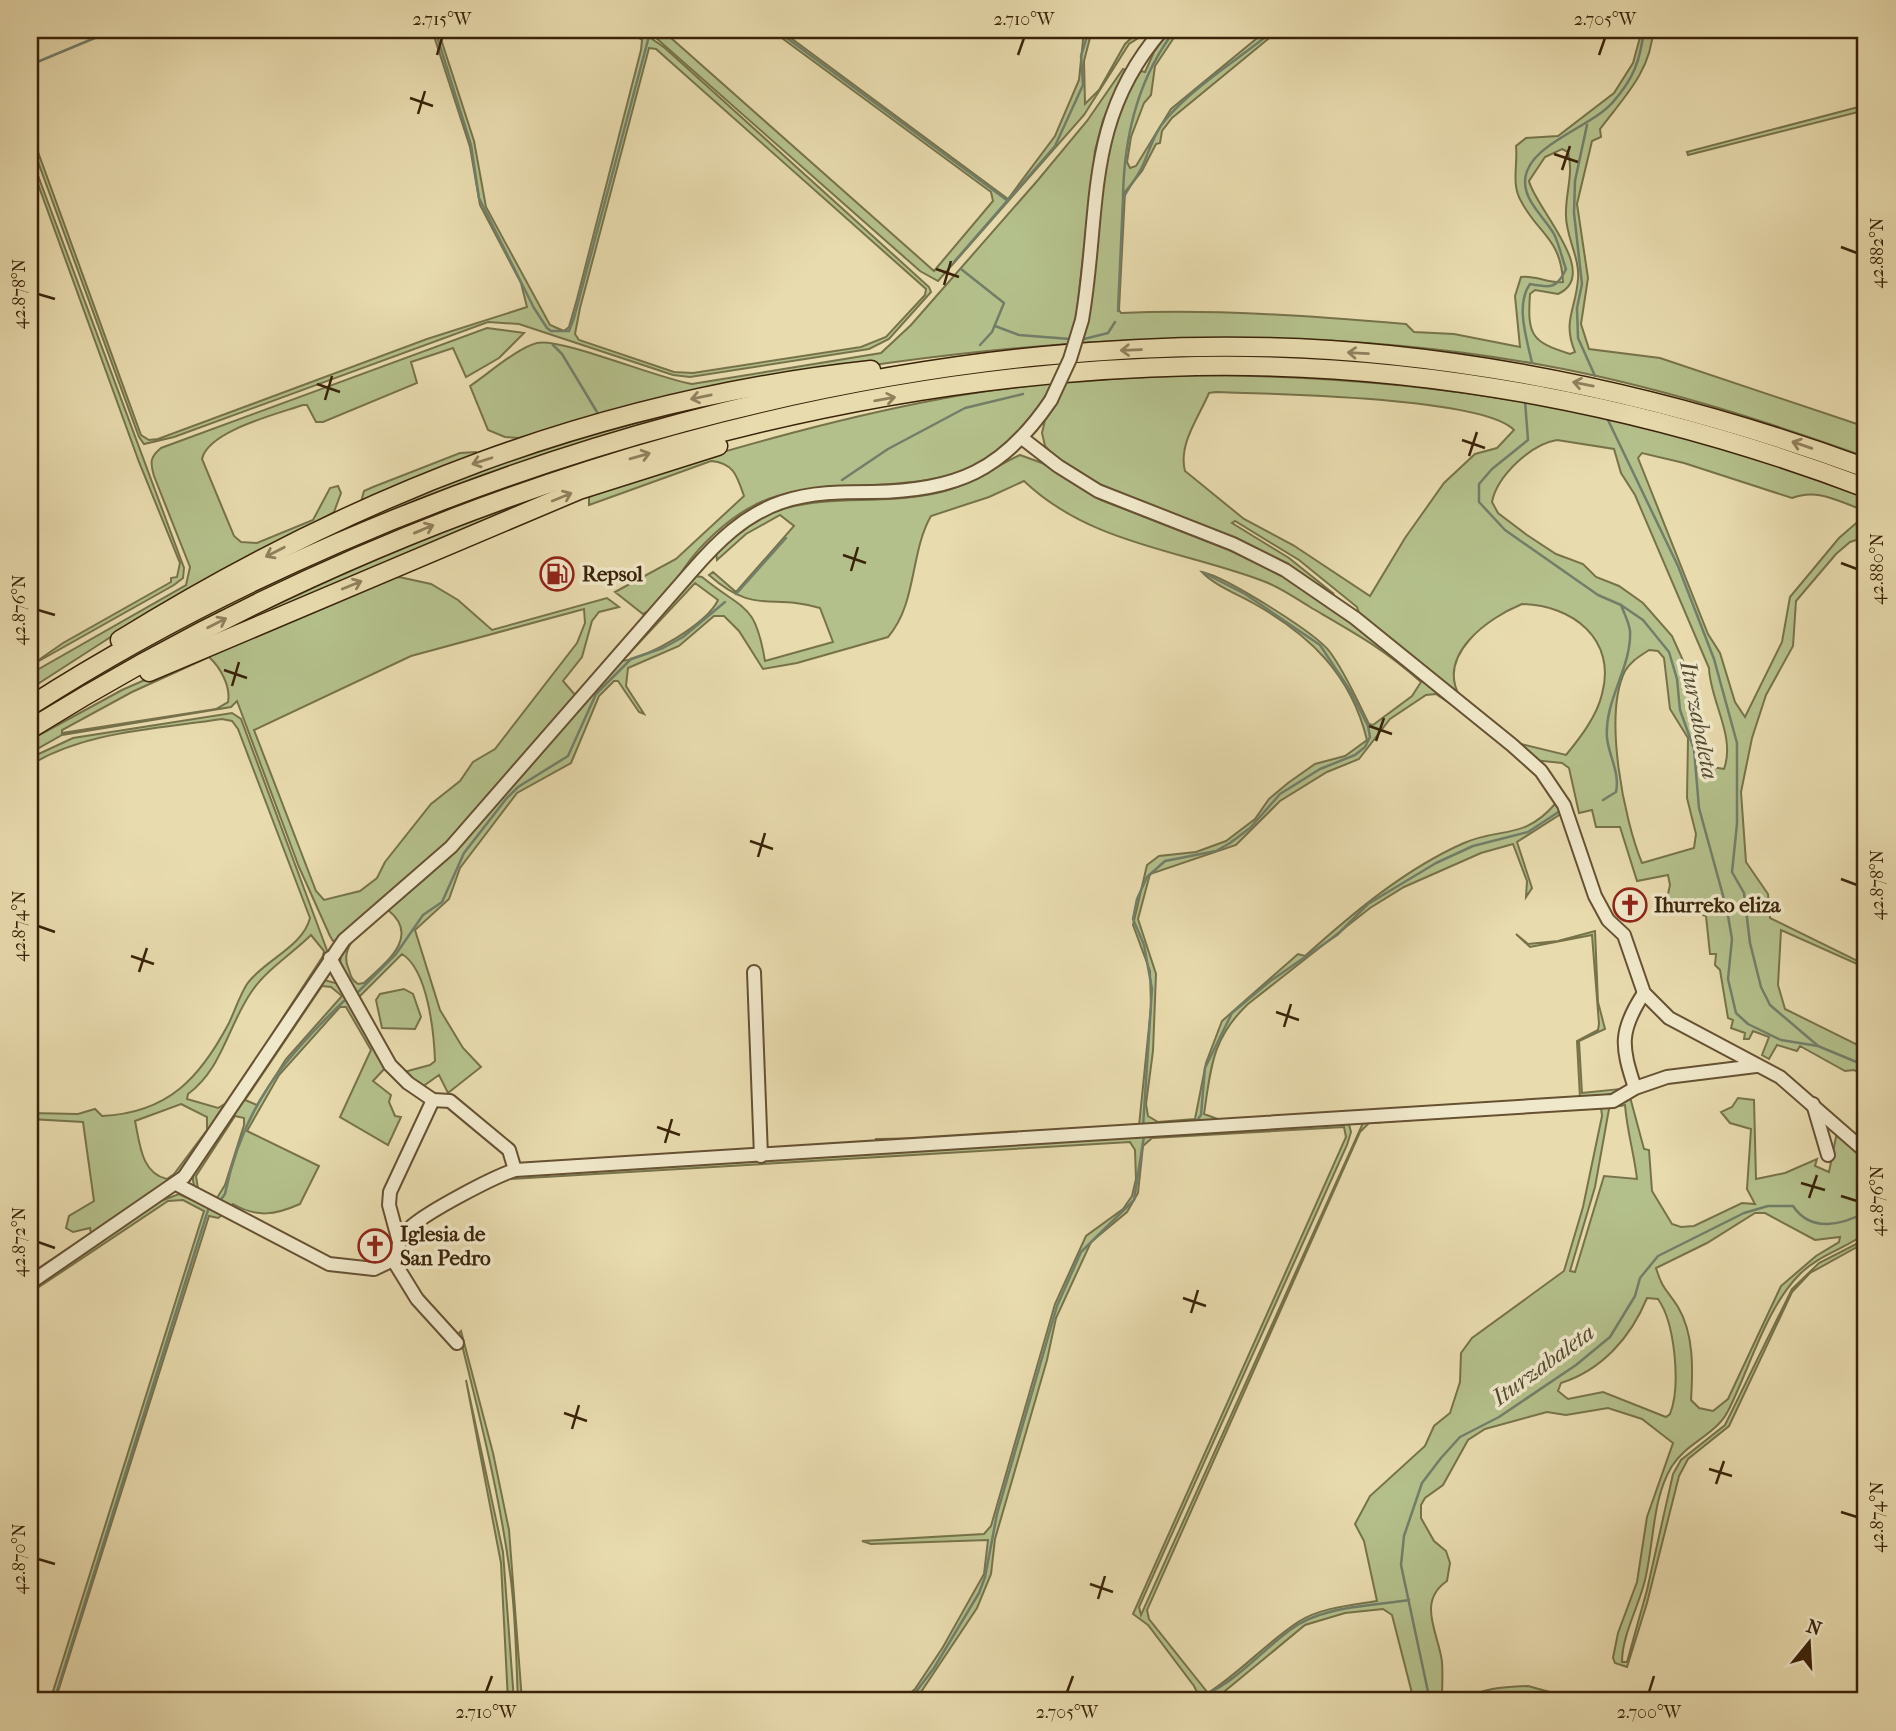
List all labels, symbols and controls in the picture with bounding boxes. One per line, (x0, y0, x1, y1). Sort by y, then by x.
text: 2.715°W (413, 9, 473, 30)
text: 2.710°W (994, 9, 1056, 30)
text: 2.705°W (1574, 9, 1637, 30)
text: 42.882°N (1867, 217, 1888, 288)
text: 42.878°N (9, 258, 30, 329)
one-way arrow (1119, 343, 1142, 356)
one-way arrow (1347, 346, 1370, 359)
one-way arrow (1572, 377, 1595, 390)
one-way arrow (690, 391, 713, 405)
one-way arrow (873, 392, 896, 405)
one-way arrow (1792, 438, 1814, 450)
one-way arrow (628, 449, 650, 462)
one-way arrow (472, 456, 494, 468)
one-way arrow (551, 490, 573, 503)
one-way arrow (413, 522, 435, 535)
text: 42.880°N (1867, 533, 1888, 605)
one-way arrow (265, 546, 285, 560)
fuel station icon: Repsol (538, 555, 576, 593)
place label: Repsol (582, 562, 643, 586)
text: 42.876°N (9, 574, 30, 646)
one-way arrow (341, 578, 363, 591)
one-way arrow (206, 616, 227, 630)
water label: Iturzabaleta (1674, 658, 1724, 781)
text: 42.878°N (1867, 849, 1888, 920)
church icon: Ihurreko eliza (1611, 886, 1649, 924)
text: 42.874°N (9, 890, 30, 962)
place label: Ihurreko eliza (1654, 893, 1782, 917)
text: 42.876°N (1867, 1165, 1888, 1237)
text: 42.872°N (9, 1206, 30, 1277)
place label: Iglesia de San Pedro (400, 1222, 491, 1270)
church icon: Iglesia de San Pedro (356, 1227, 394, 1265)
water label: Iturzabaleta (1486, 1319, 1599, 1412)
text: 42.874°N (1867, 1481, 1888, 1553)
text: 42.870°N (9, 1523, 30, 1595)
north arrow (1773, 1608, 1843, 1678)
text: N (1804, 1615, 1825, 1641)
text: 2.710°W (456, 1702, 518, 1723)
text: 2.705°W (1036, 1702, 1099, 1723)
text: 2.700°W (1617, 1702, 1683, 1723)

